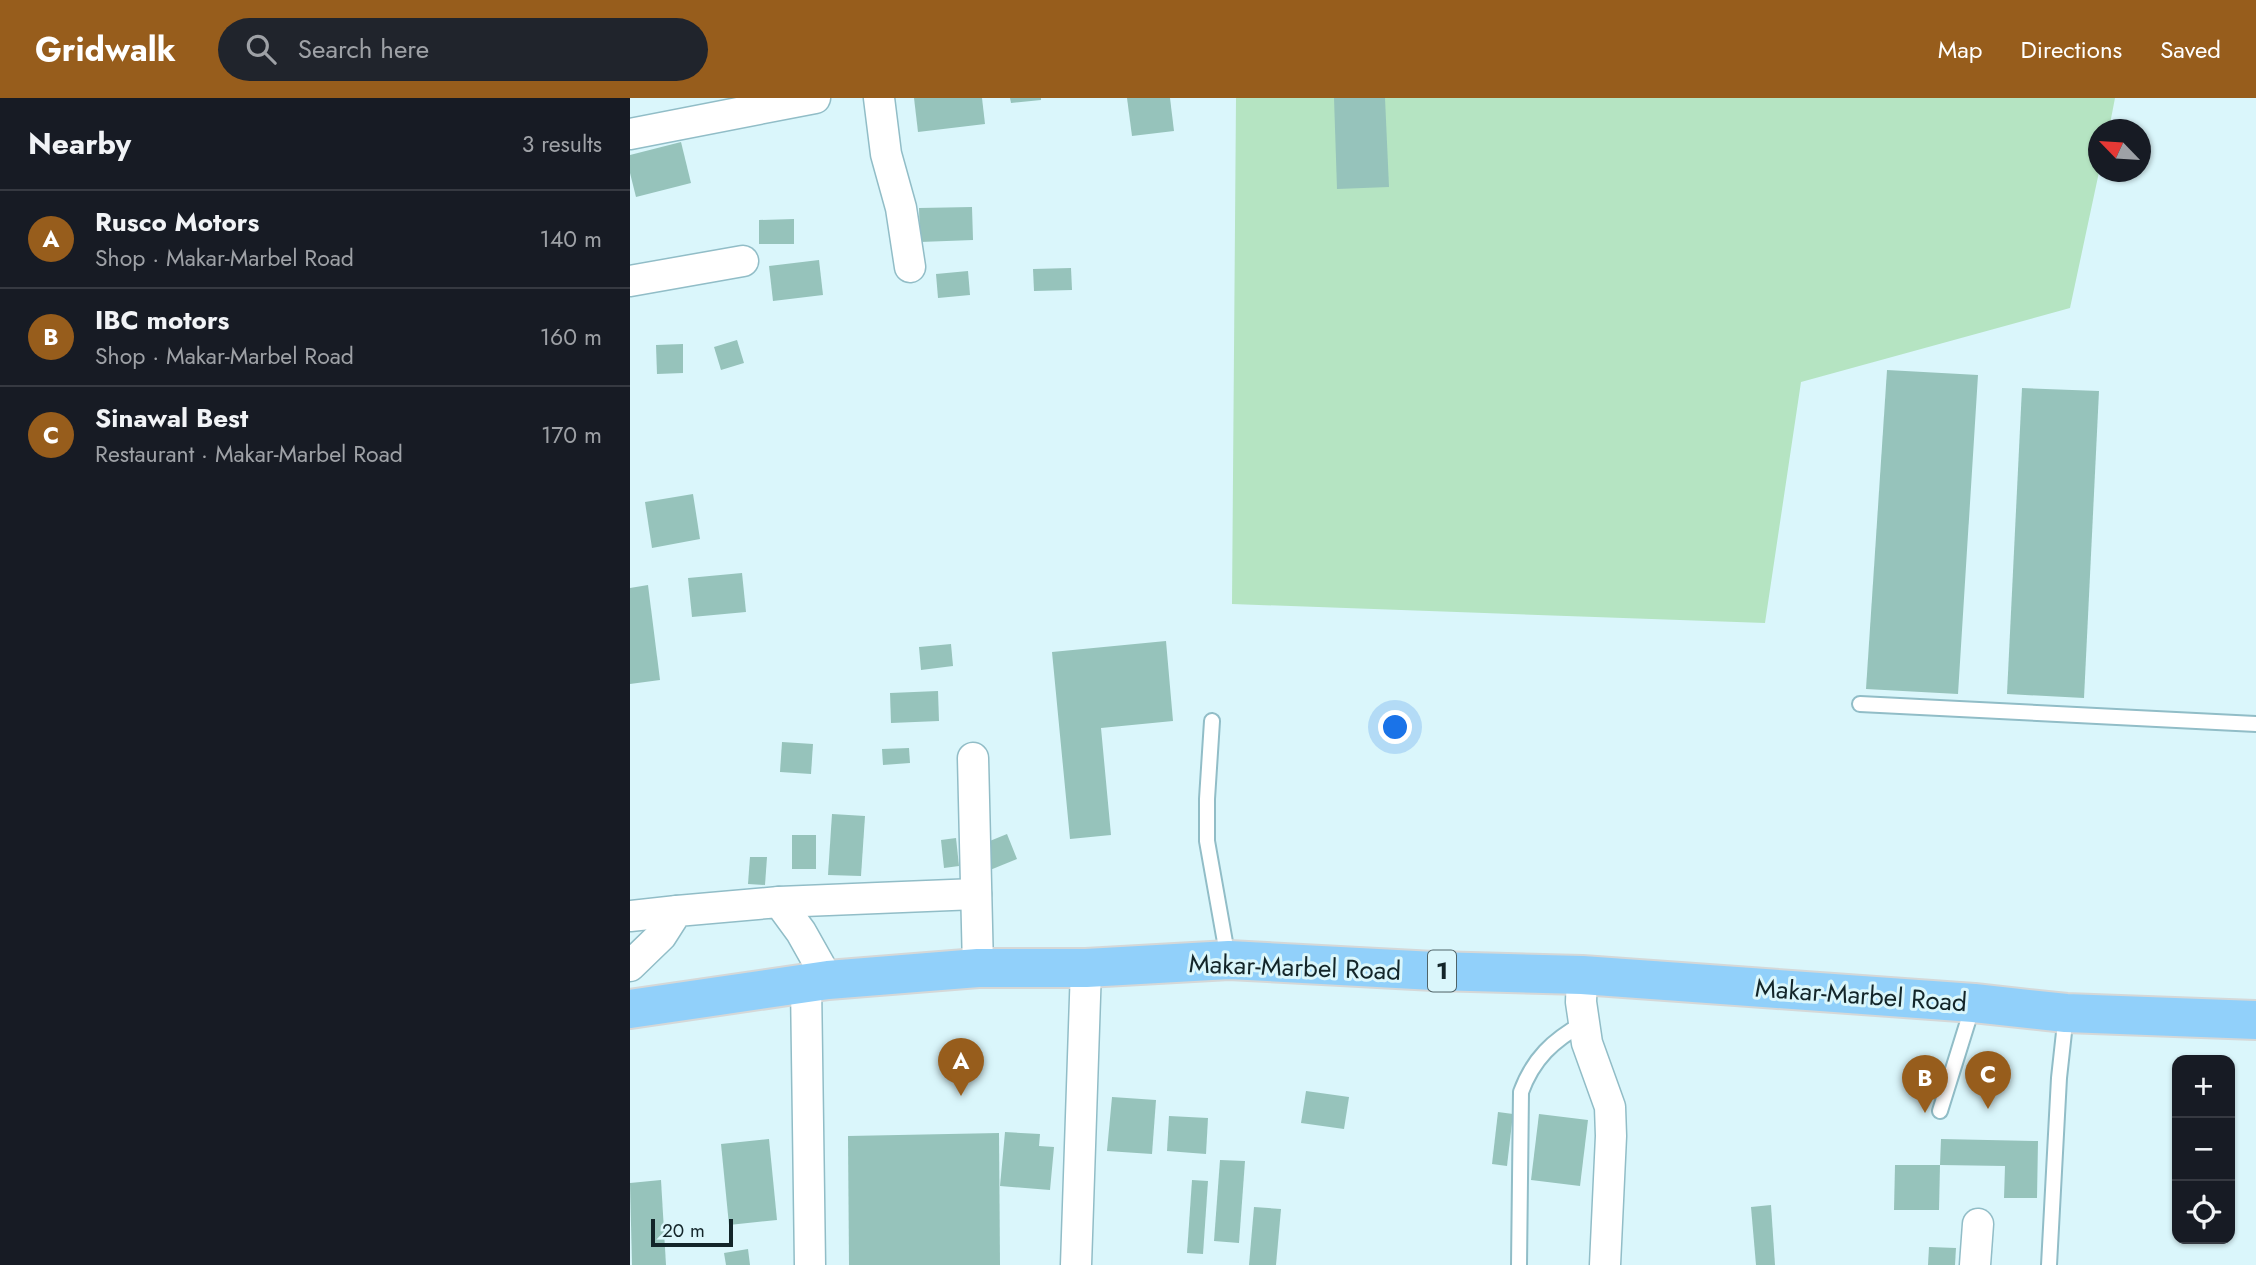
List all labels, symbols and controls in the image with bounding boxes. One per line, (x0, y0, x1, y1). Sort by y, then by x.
search box (218, 18, 708, 81)
text: Gridwalk (35, 26, 176, 73)
icon: search (242, 30, 280, 68)
text: Search here (298, 30, 429, 68)
text: Map (1938, 32, 1983, 67)
text: Directions (2021, 32, 2122, 67)
text: Saved (2160, 32, 2221, 67)
north arrow (2088, 119, 2151, 182)
text: Nearby (28, 122, 131, 165)
text: 3 results (522, 127, 602, 161)
text: Rusco Motors (95, 203, 259, 241)
text: A (43, 222, 59, 256)
text: 140 m (540, 222, 602, 256)
text: Shop · Makar-Marbel Road (95, 241, 354, 275)
text: IBC motors (95, 301, 229, 339)
text: B (43, 320, 59, 354)
text: 160 m (540, 320, 602, 354)
text: Shop · Makar-Marbel Road (95, 339, 354, 373)
text: Sinawal Best (95, 399, 248, 437)
text: C (43, 418, 59, 452)
text: 170 m (541, 418, 602, 452)
text: Restaurant · Makar-Marbel Road (95, 437, 403, 471)
your location (1378, 710, 1412, 744)
street label: Makar-Marbel Road (1188, 944, 1402, 990)
road number: 1 (1428, 950, 1456, 992)
street label: Makar-Marbel Road (1754, 969, 1968, 1021)
pin: A (938, 1038, 984, 1096)
pin: C (1965, 1051, 2011, 1109)
pin: B (1902, 1055, 1948, 1113)
map controls (2172, 1055, 2235, 1244)
button: + (2172, 1055, 2235, 1118)
button: − (2172, 1118, 2235, 1181)
button: locate (2172, 1181, 2235, 1244)
scale bar (651, 1216, 733, 1248)
text: 20 m (662, 1217, 705, 1244)

